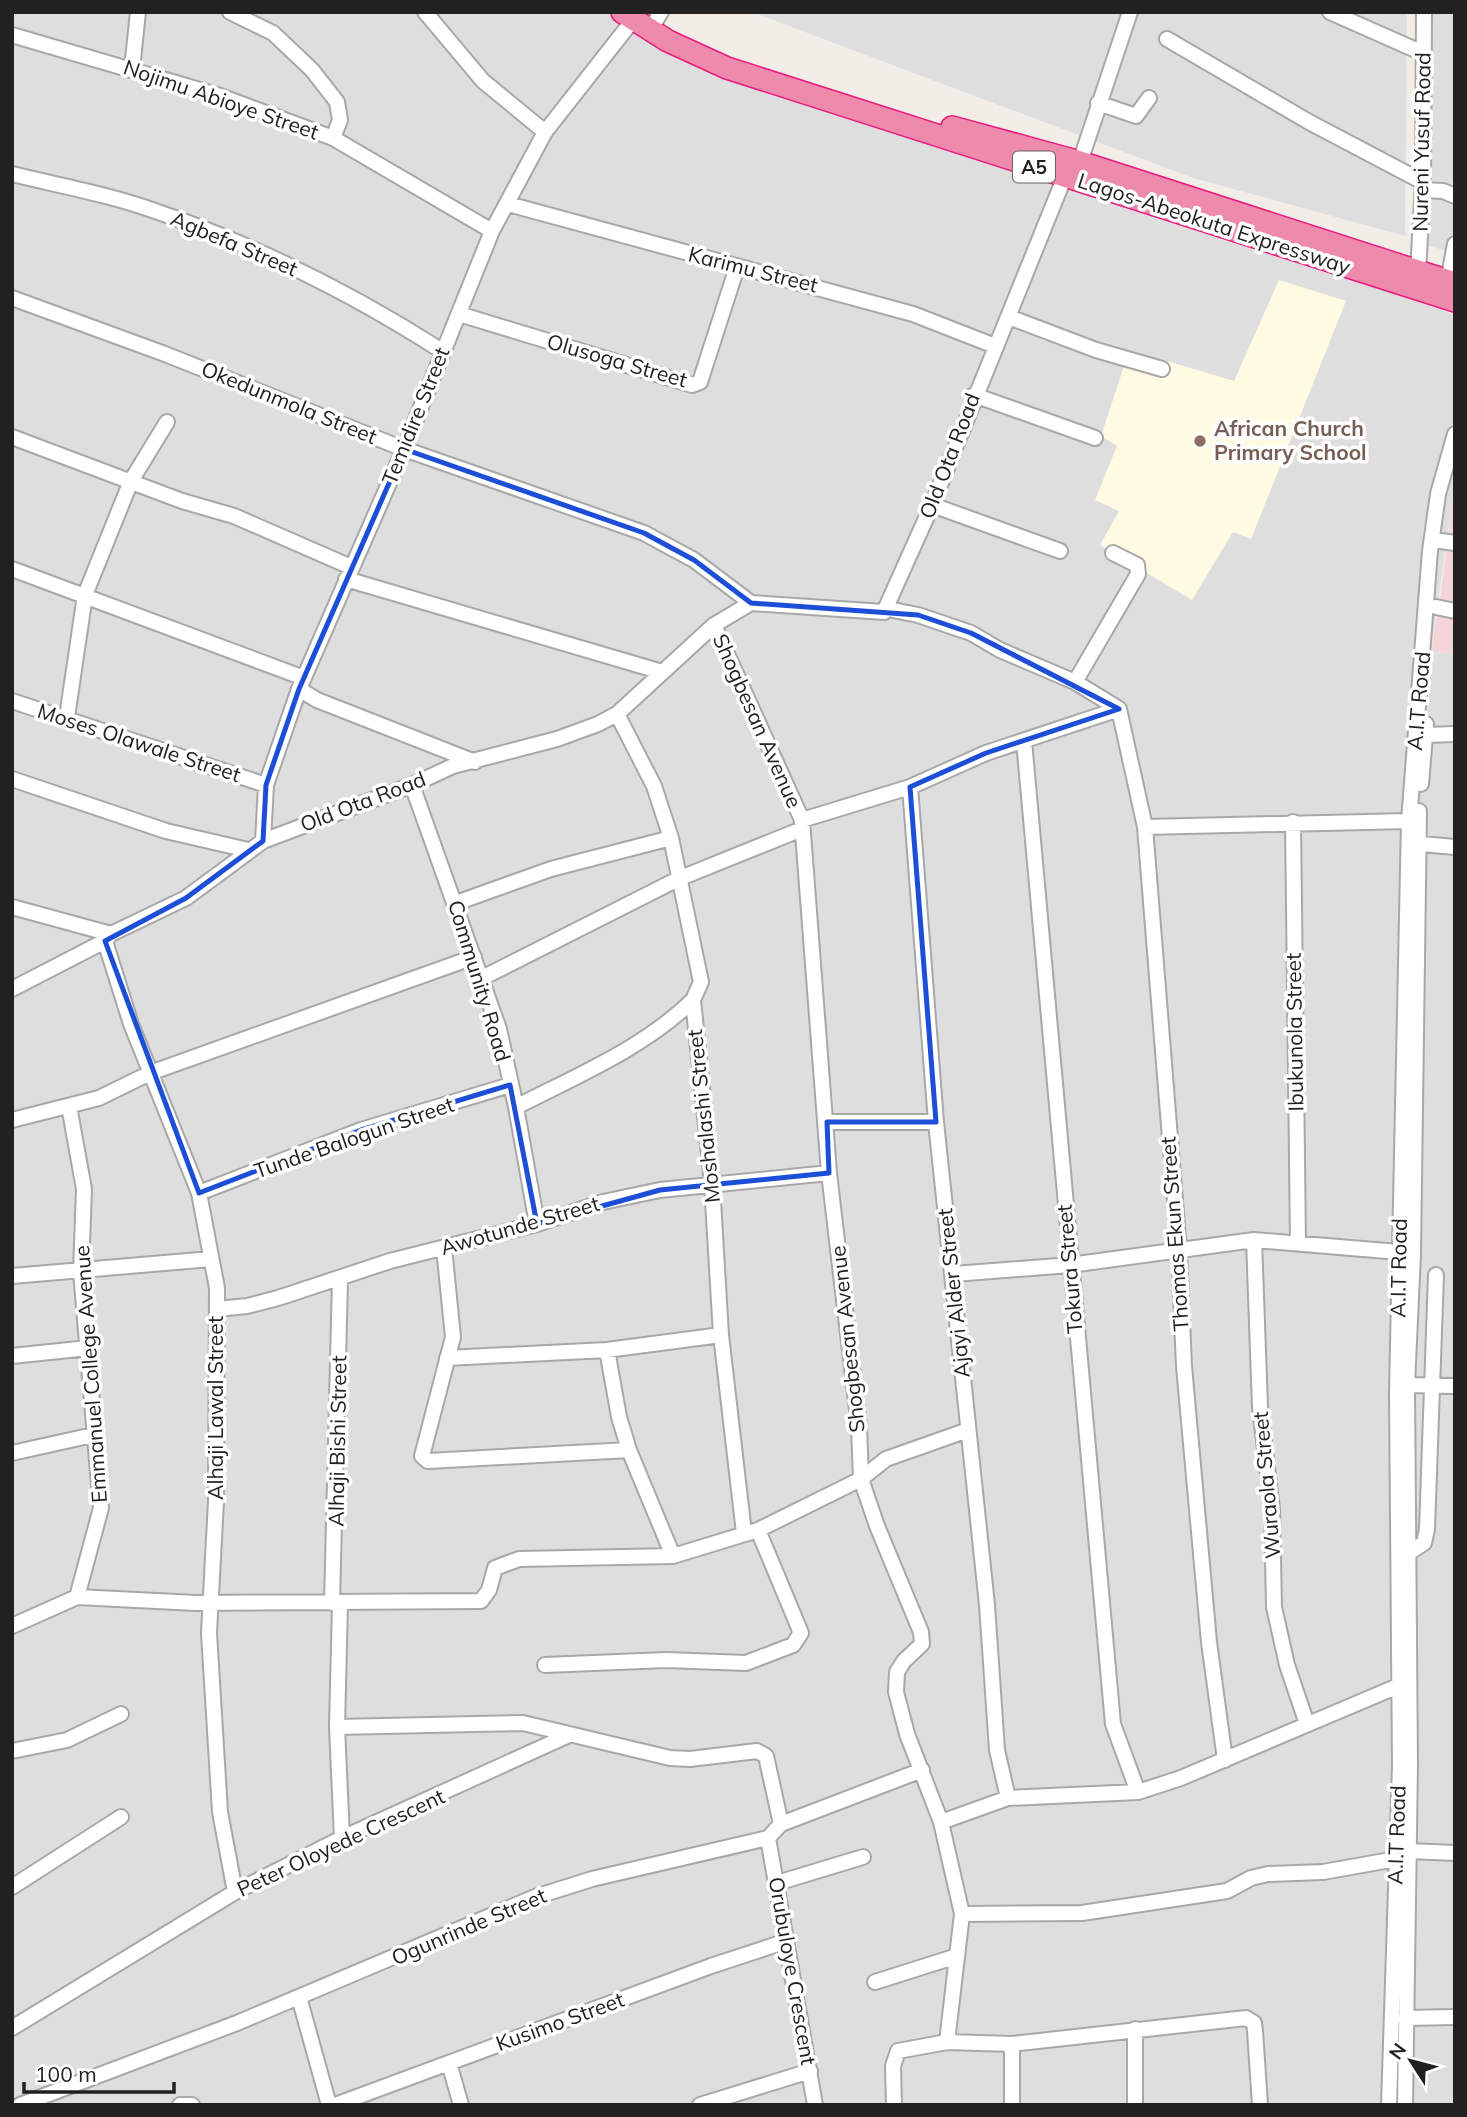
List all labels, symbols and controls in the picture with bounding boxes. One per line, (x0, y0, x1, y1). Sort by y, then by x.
street label: Nureni Yusuf Road (1406, 52, 1436, 232)
street label: Nojimu Abioye Street (120, 53, 322, 145)
road number: A5 (1013, 152, 1055, 182)
street label: Lagos-Abeokuta Expressway (1075, 167, 1354, 279)
street label: Agbefa Street (167, 205, 302, 281)
street label: Karimu Street (686, 240, 821, 298)
street label: Olusoga Street (544, 328, 690, 392)
street label: Temidire Street (376, 343, 454, 488)
street label: Okedunmola Street (198, 355, 381, 449)
street label: Old Ota Road (913, 389, 985, 522)
place label: African Church Primary School (1214, 415, 1367, 465)
marker: African Church Primary School (1192, 433, 1208, 449)
street label: Shogbesan Avenue (708, 629, 808, 812)
street label: A.I.T Road (1401, 650, 1435, 751)
street label: Moses Olawale Street (34, 697, 244, 787)
street label: Old Ota Road (296, 765, 429, 837)
street label: Community Road (443, 897, 517, 1065)
street label: Ibukunola Street (1280, 953, 1308, 1112)
street label: Moshalashi Street (681, 1028, 725, 1204)
street label: Tunde Balogun Street (250, 1091, 457, 1183)
street label: Thomas Ekun Street (1154, 1136, 1194, 1332)
street label: Awotunde Street (437, 1190, 602, 1260)
street label: Tokura Street (1050, 1203, 1088, 1335)
street label: Ajayi Alder Street (931, 1207, 975, 1379)
street label: A.I.T Road (1384, 1218, 1412, 1318)
street label: Shogbesan Avenue (824, 1244, 870, 1434)
street label: Emmanuel College Avenue (68, 1245, 112, 1504)
street label: Alhaji Lawal Street (202, 1316, 228, 1500)
street label: Alhaji Bishi Street (323, 1355, 351, 1527)
street label: Wuraola Street (1247, 1410, 1285, 1560)
street label: Peter Oloyede Crescent (233, 1782, 449, 1902)
street label: A.I.T Road (1381, 1785, 1411, 1885)
street label: Orubuloye Crescent (764, 1875, 822, 2067)
street label: Ogunrinde Street (387, 1882, 550, 1970)
street label: Kusimo Street (492, 1986, 627, 2056)
north arrow (1376, 2026, 1446, 2096)
text: N (1383, 2038, 1411, 2064)
scale bar (24, 2050, 175, 2094)
text: 100 m (35, 2061, 97, 2087)

